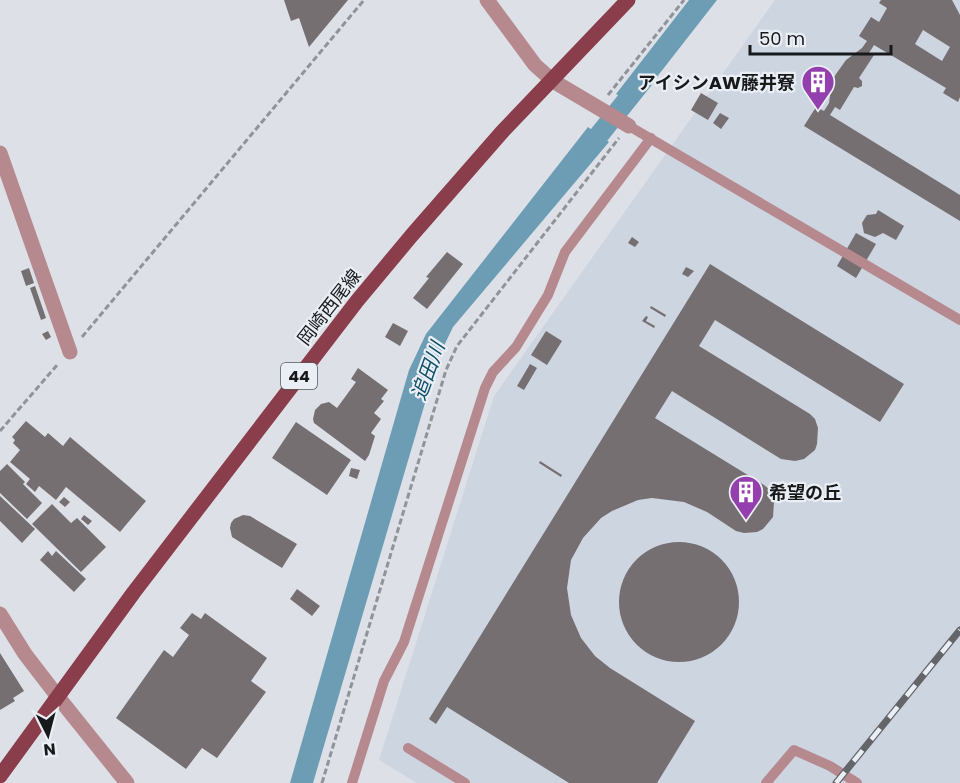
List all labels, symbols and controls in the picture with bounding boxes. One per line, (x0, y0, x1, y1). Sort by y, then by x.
scale bar (750, 18, 891, 56)
text: 50 m (759, 26, 805, 51)
building icon: アイシンAW藤井寮 (800, 64, 836, 111)
place label: アイシンAW藤井寮 (638, 70, 795, 95)
street label: 岡崎西尾線 (291, 264, 367, 350)
water label: 追田川 (405, 336, 452, 404)
road number: 44 (281, 363, 317, 389)
building icon: 希望の丘 (728, 474, 764, 521)
place label: 希望の丘 (769, 480, 841, 505)
north arrow (18, 705, 78, 765)
text: N (42, 737, 57, 761)

